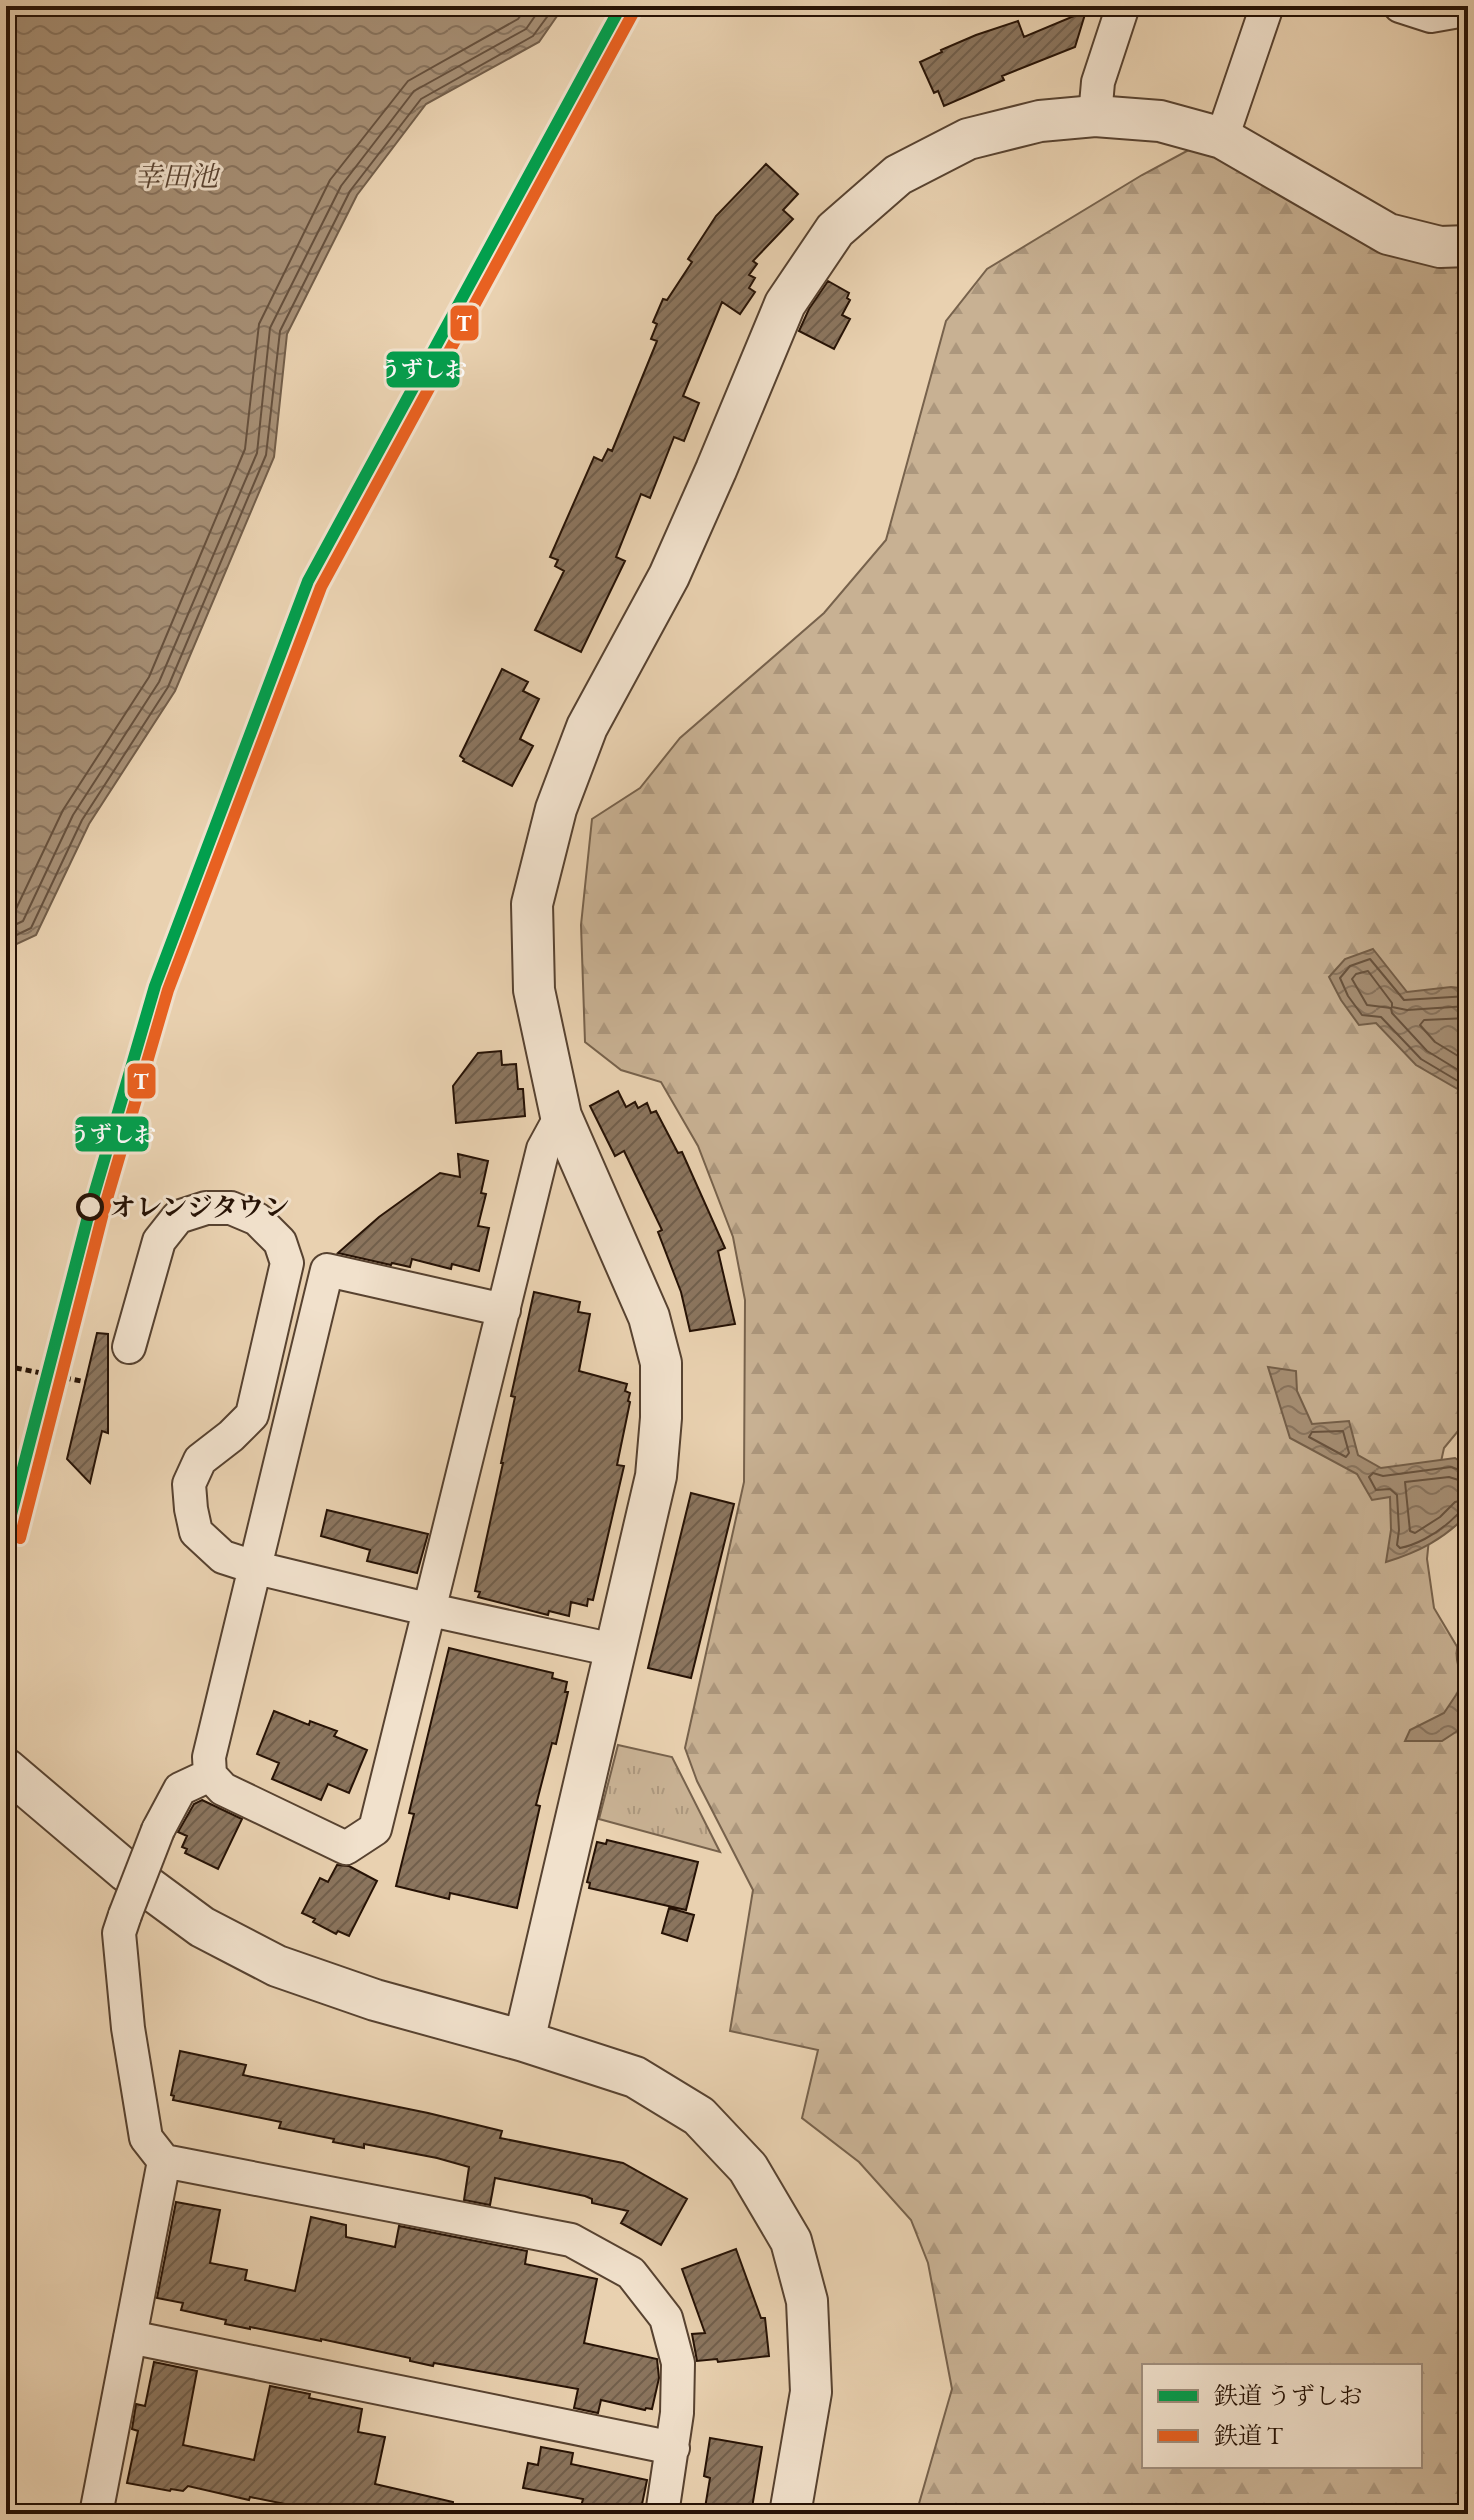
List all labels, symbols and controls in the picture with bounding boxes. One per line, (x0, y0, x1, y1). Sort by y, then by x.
water label: 幸田池 (134, 158, 221, 194)
line badge: T (449, 304, 480, 342)
text: T (456, 309, 472, 338)
line badge: うずしお (385, 350, 461, 389)
text: うずしお (379, 355, 467, 384)
line badge: T (126, 1062, 157, 1100)
text: T (133, 1067, 149, 1096)
line badge: うずしお (74, 1115, 150, 1153)
text: うずしお (68, 1120, 156, 1149)
place label: オレンジタウン (110, 1190, 290, 1224)
marker: オレンジタウン (77, 1194, 103, 1220)
legend (1142, 2364, 1422, 2468)
text: 鉄道 うずしお (1214, 2380, 1363, 2411)
text: 鉄道 T (1214, 2420, 1284, 2451)

